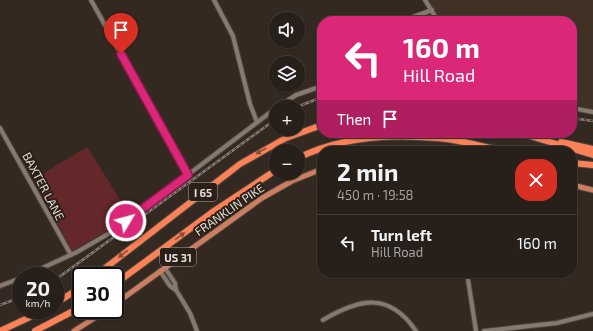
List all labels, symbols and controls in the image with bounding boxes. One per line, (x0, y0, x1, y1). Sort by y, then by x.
map controls (269, 12, 305, 180)
button: sound (269, 12, 305, 48)
pin (104, 13, 138, 54)
icon: arrive (110, 19, 132, 41)
text: 160 m (403, 30, 480, 64)
icon: left (337, 32, 389, 84)
button: layers (269, 56, 305, 92)
text: Hill Road (403, 64, 475, 86)
button: + (269, 100, 305, 136)
icon: arrive (379, 108, 401, 130)
text: Then (337, 110, 371, 128)
button: − (269, 144, 305, 180)
one-way arrow (255, 148, 266, 155)
street label: BAXTER LANE (20, 150, 68, 223)
text: 2 min (337, 157, 398, 186)
button: close (515, 159, 557, 201)
street label: FRANKLIN PIKE (192, 180, 267, 238)
road number: I 65 (189, 183, 217, 201)
text: 450 m · 19:58 (337, 187, 414, 203)
position arrow (105, 200, 147, 242)
text: Turn left (371, 226, 432, 244)
one-way arrow (175, 232, 186, 240)
icon: left (337, 232, 359, 254)
text: 160 m (517, 234, 557, 252)
text: Hill Road (371, 244, 423, 260)
road number: US 31 (160, 248, 196, 266)
one-way arrow (118, 250, 129, 259)
speed limit sign: 30 (72, 267, 124, 319)
text: 20 (26, 276, 50, 300)
text: km/h (26, 297, 50, 309)

